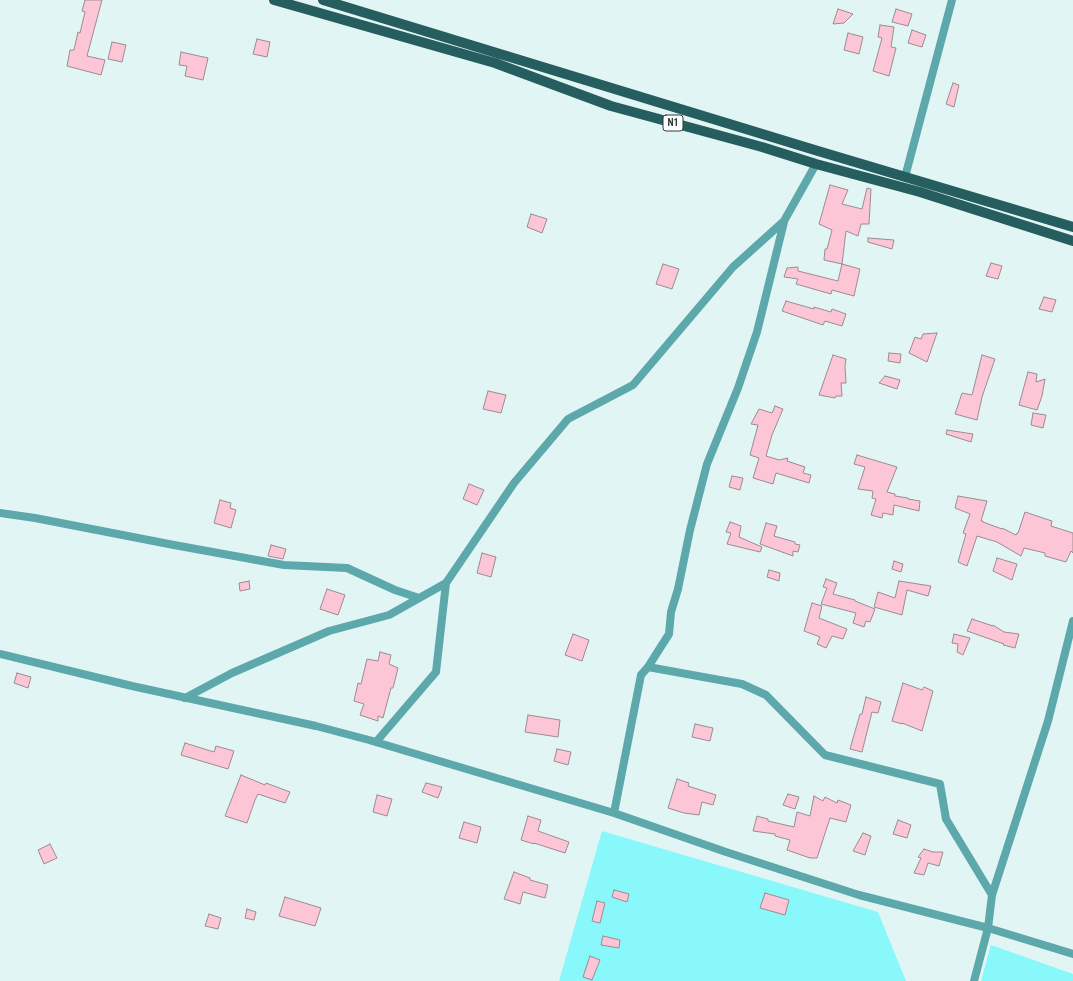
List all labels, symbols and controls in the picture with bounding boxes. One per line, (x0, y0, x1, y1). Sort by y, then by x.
road number: N1 (663, 115, 683, 131)

